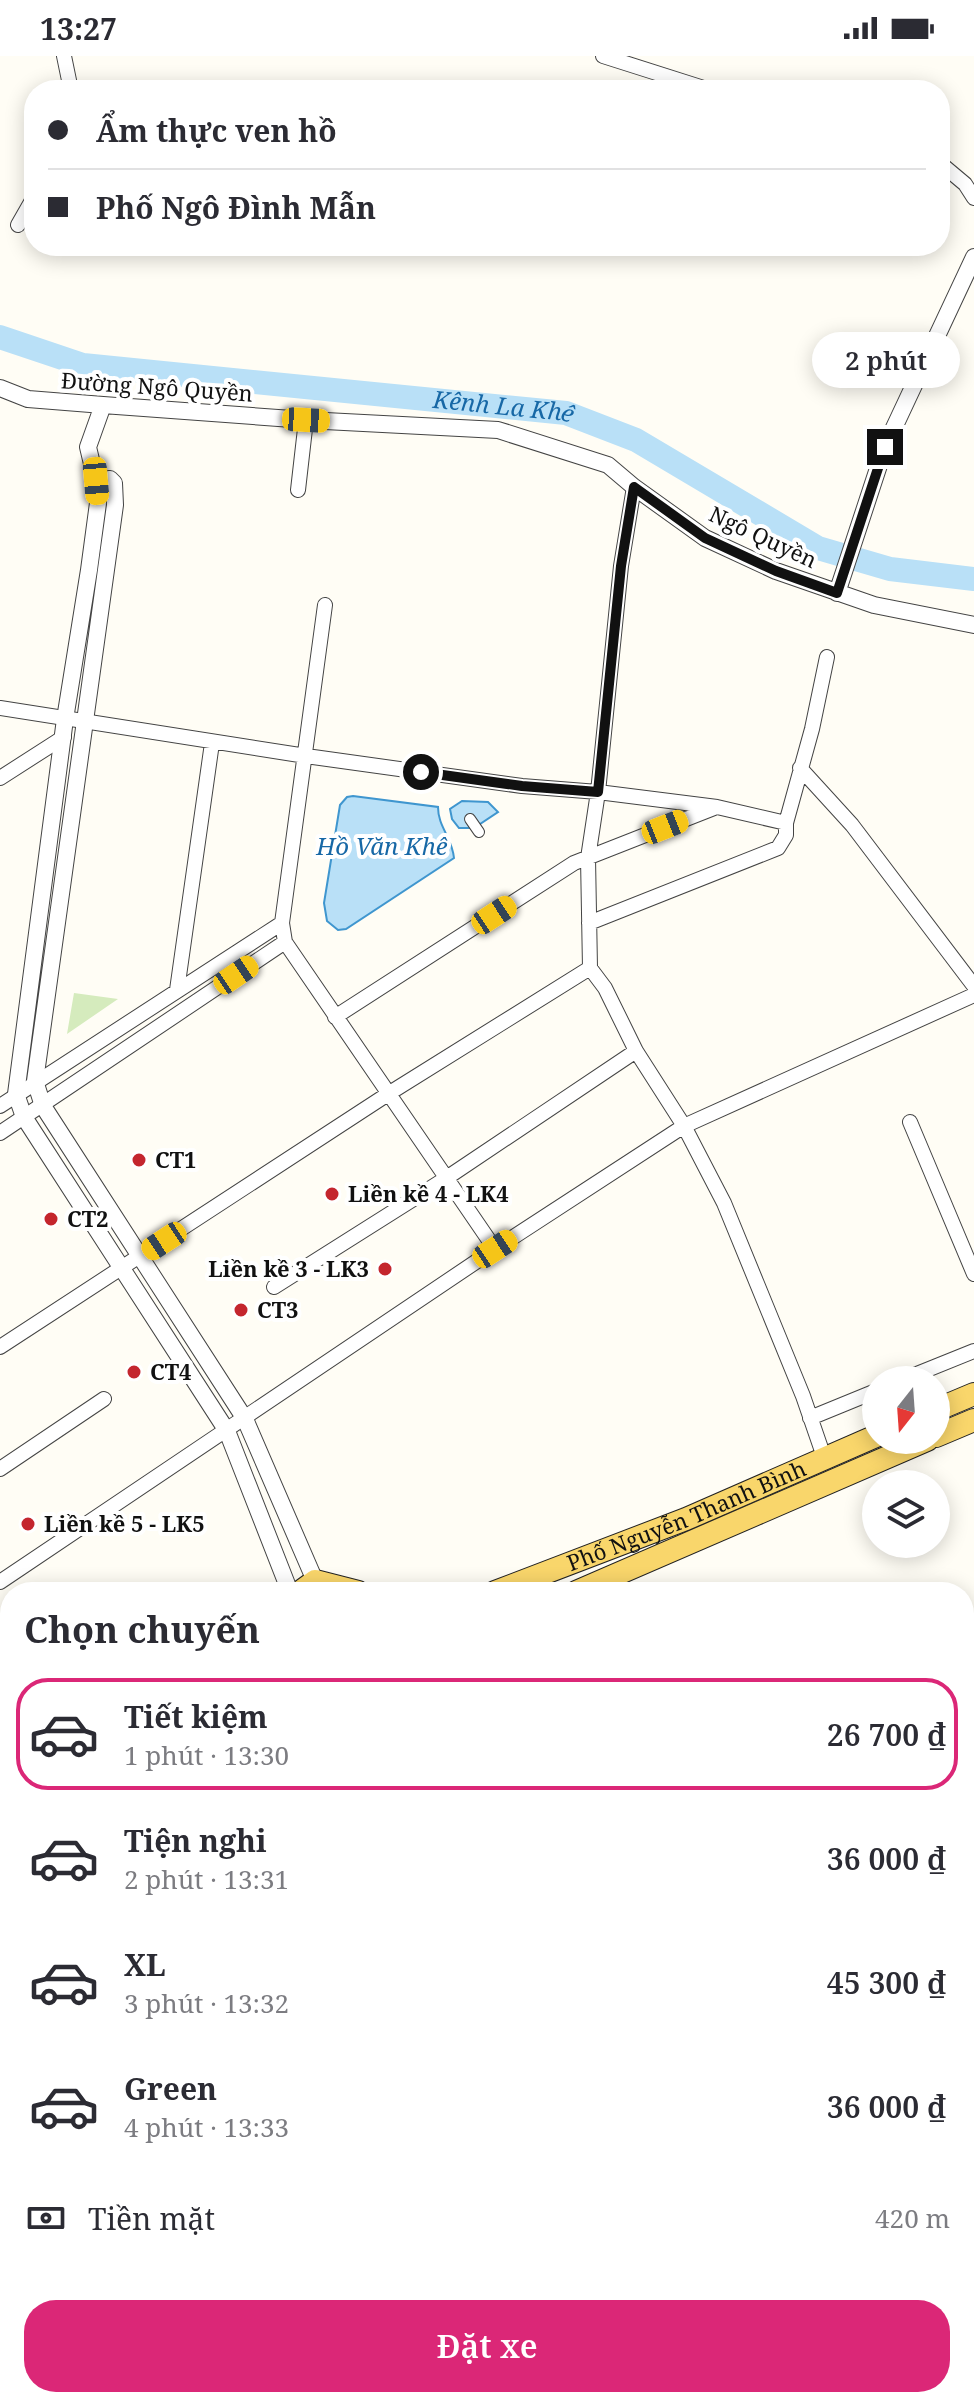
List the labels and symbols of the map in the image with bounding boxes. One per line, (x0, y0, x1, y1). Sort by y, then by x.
callout: 2 phút (811, 331, 959, 387)
street label: Đường Ngô Quyền (60, 364, 254, 408)
water label: Kênh La Khê (431, 382, 580, 430)
car (281, 407, 331, 433)
route end (867, 429, 903, 465)
car (82, 456, 110, 506)
street label: Ngô Quyền (705, 498, 822, 574)
route start (403, 754, 439, 790)
car (638, 807, 692, 847)
water label: Hồ Văn Khê (315, 829, 448, 862)
car (467, 892, 521, 938)
car (209, 952, 263, 998)
place label: CT1 (155, 1144, 197, 1174)
marker: CT1 (130, 1151, 148, 1169)
place label: Liền kề 4 - LK4 (348, 1178, 509, 1208)
marker: Liền kề 4 - LK4 (323, 1185, 341, 1203)
place label: CT2 (67, 1203, 109, 1233)
marker: CT2 (42, 1210, 60, 1228)
car (137, 1218, 191, 1264)
car (468, 1226, 522, 1272)
place label: Liền kề 3 - LK3 (208, 1253, 369, 1283)
marker: Liền kề 3 - LK3 (376, 1260, 394, 1278)
place label: CT3 (257, 1294, 299, 1324)
marker: CT3 (232, 1301, 250, 1319)
place label: CT4 (150, 1356, 192, 1386)
marker: CT4 (125, 1363, 143, 1381)
north arrow (862, 1366, 950, 1454)
street label: Phố Nguyễn Thanh Bình (562, 1452, 810, 1577)
place label: Liền kề 5 - LK5 (44, 1508, 205, 1538)
marker: Liền kề 5 - LK5 (19, 1515, 37, 1533)

